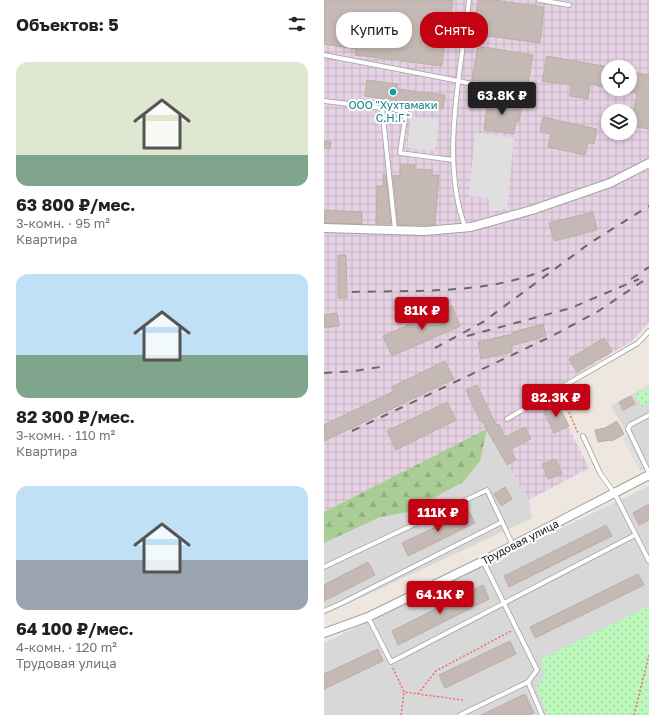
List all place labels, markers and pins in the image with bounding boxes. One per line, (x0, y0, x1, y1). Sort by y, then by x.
pin: 63.8K ₽ (465, 82, 539, 116)
marker: ООО "Хухтамаки С.Н.Г." (388, 87, 398, 97)
place label: ООО "Хухтамаки С.Н.Г." (348, 98, 438, 124)
pin: 81K ₽ (394, 297, 450, 331)
pin: 82.3K ₽ (519, 384, 593, 418)
pin: 111K ₽ (405, 499, 471, 533)
pin: 64.1K ₽ (403, 581, 477, 615)

